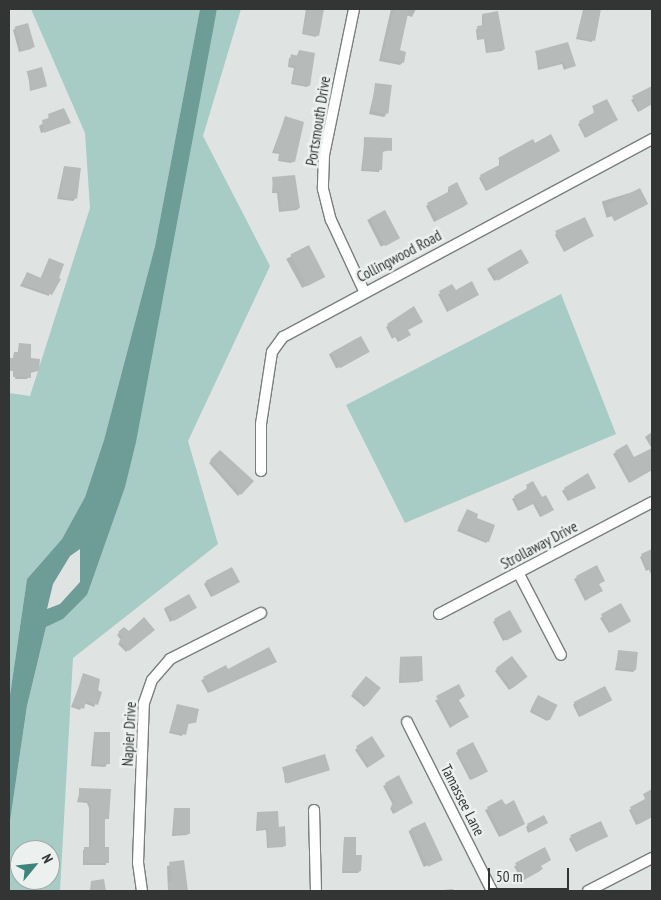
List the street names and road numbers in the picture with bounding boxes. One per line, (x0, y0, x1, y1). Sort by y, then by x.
street label: Portsmouth Drive (302, 75, 334, 167)
street label: Collingwood Road (354, 226, 444, 286)
street label: Strollaway Drive (497, 517, 581, 573)
street label: Napier Drive (118, 701, 140, 767)
street label: Tamassee Lane (437, 761, 489, 839)

